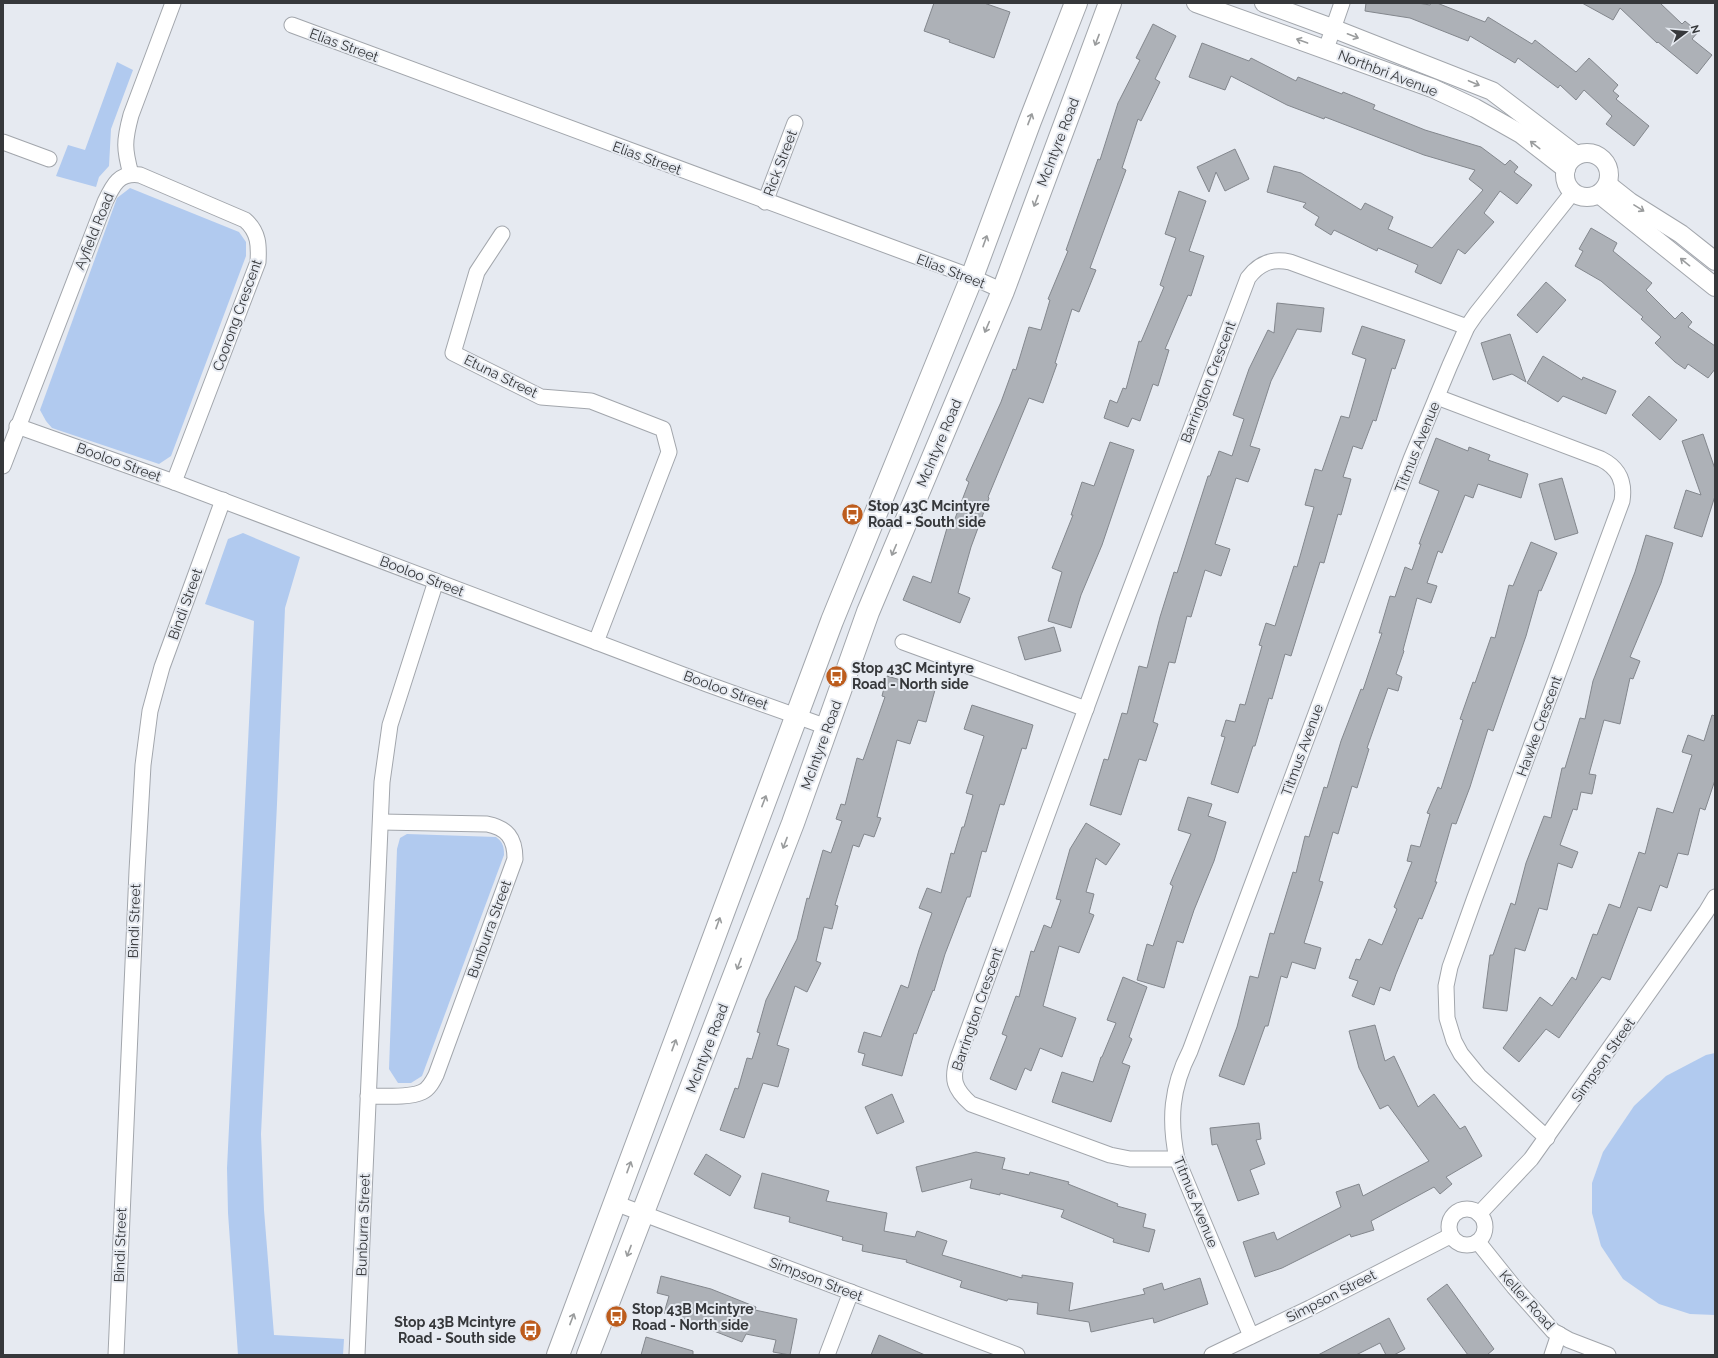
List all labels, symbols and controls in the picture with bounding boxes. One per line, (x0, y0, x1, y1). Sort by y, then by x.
north arrow (1666, 12, 1706, 52)
text: N (1688, 24, 1703, 35)
street label: Elias Street (307, 25, 381, 65)
one-way arrow (1347, 32, 1359, 40)
one-way arrow (1092, 33, 1100, 45)
one-way arrow (1297, 36, 1309, 44)
street label: Northbri Avenue (1336, 47, 1440, 99)
one-way arrow (1468, 80, 1480, 87)
street label: McIntyre Road (1034, 95, 1082, 189)
one-way arrow (1027, 113, 1035, 125)
street label: Rick Street (760, 127, 800, 198)
street label: Elias Street (610, 138, 684, 178)
one-way arrow (1530, 141, 1541, 149)
street label: Ayfield Road (71, 190, 117, 272)
one-way arrow (1032, 194, 1040, 206)
one-way arrow (1633, 204, 1645, 212)
one-way arrow (982, 235, 990, 247)
street label: Elias Street (914, 251, 988, 292)
street label: Coorong Crescent (209, 257, 265, 373)
one-way arrow (1679, 258, 1690, 267)
street label: Barrington Crescent (1177, 319, 1239, 445)
one-way arrow (983, 321, 991, 333)
street label: Etuna Street (462, 351, 541, 401)
street label: McIntyre Road (913, 397, 965, 489)
street label: Titmus Avenue (1392, 399, 1442, 495)
street label: Booloo Street (75, 439, 164, 485)
place label: Stop 43C Mcintyre Road - South side (868, 498, 990, 530)
bus stop icon: Stop 43C Mcintyre Road - South side (839, 501, 865, 527)
one-way arrow (889, 544, 897, 556)
street label: Booloo Street (378, 553, 467, 599)
street label: Bindi Street (165, 566, 205, 642)
place label: Stop 43C Mcintyre Road - North side (852, 660, 974, 692)
bus stop icon: Stop 43C Mcintyre Road - North side (823, 663, 849, 689)
street label: Booloo Street (682, 667, 771, 713)
street label: Hawke Crescent (1513, 673, 1565, 778)
street label: McIntyre Road (797, 698, 845, 792)
street label: Titmus Avenue (1278, 702, 1326, 798)
one-way arrow (760, 795, 768, 807)
one-way arrow (781, 836, 789, 848)
street label: Bunburra Street (464, 878, 514, 980)
street label: Bindi Street (125, 883, 143, 959)
one-way arrow (715, 917, 723, 929)
street label: Barrington Crescent (948, 945, 1006, 1073)
one-way arrow (734, 958, 742, 970)
street label: McIntyre Road (683, 1001, 731, 1095)
street label: Simpson Street (1568, 1015, 1638, 1105)
one-way arrow (670, 1039, 678, 1051)
street label: Titmus Avenue (1171, 1154, 1221, 1250)
one-way arrow (625, 1161, 633, 1173)
street label: Bunburra Street (353, 1173, 373, 1277)
street label: Bindi Street (111, 1207, 129, 1283)
one-way arrow (624, 1245, 632, 1257)
street label: Simpson Street (767, 1254, 865, 1304)
street label: Simpson Street (1283, 1266, 1379, 1326)
street label: Keller Road (1496, 1267, 1558, 1333)
place label: Stop 43B Mcintyre Road - North side (632, 1301, 754, 1333)
bus stop icon: Stop 43B Mcintyre Road - North side (603, 1304, 629, 1330)
one-way arrow (568, 1313, 576, 1325)
place label: Stop 43B Mcintyre Road - South side (394, 1314, 517, 1346)
bus stop icon: Stop 43B Mcintyre Road - South side (518, 1317, 544, 1343)

